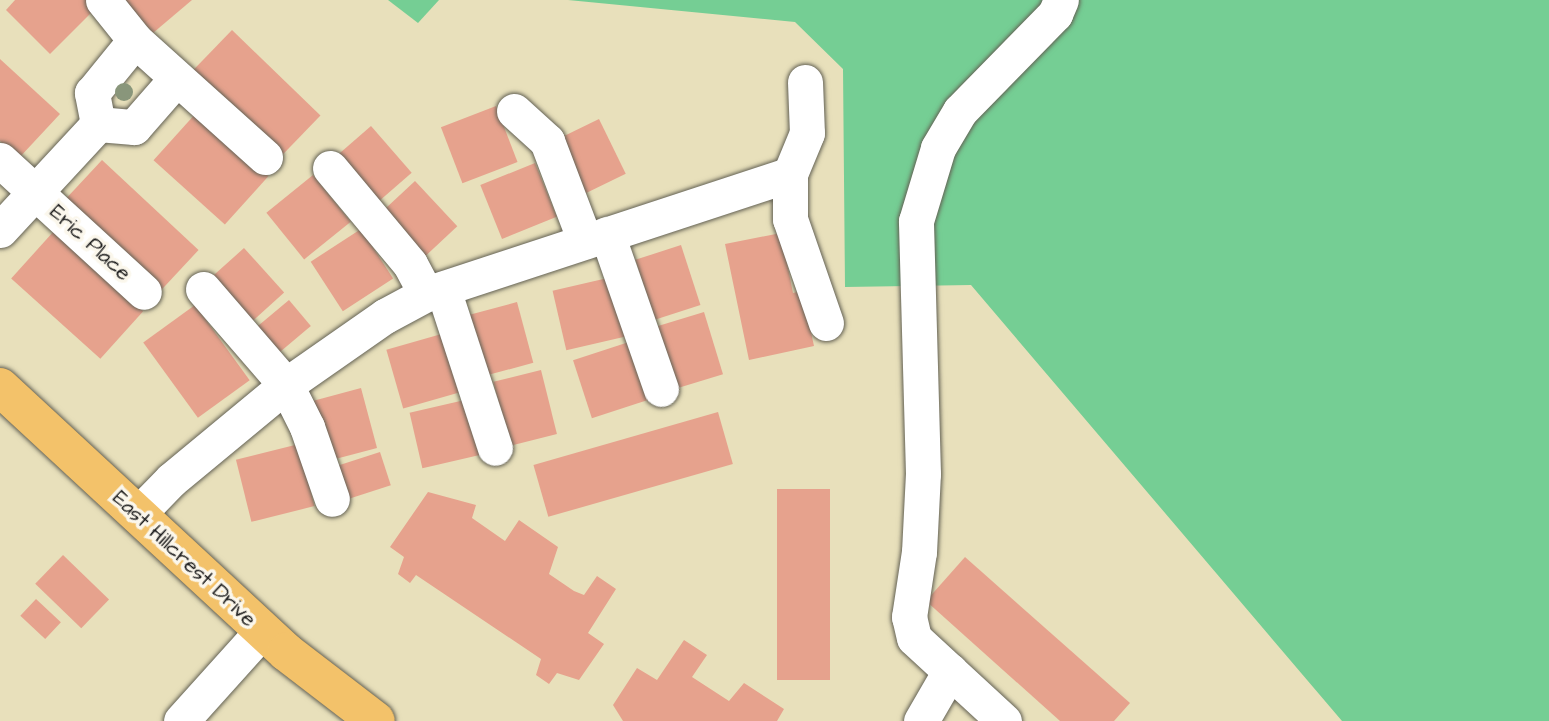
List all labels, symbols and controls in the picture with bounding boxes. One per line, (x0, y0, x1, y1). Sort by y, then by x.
street label: Eric Place (44, 200, 136, 286)
street label: East Hillcrest Drive (107, 486, 261, 632)

